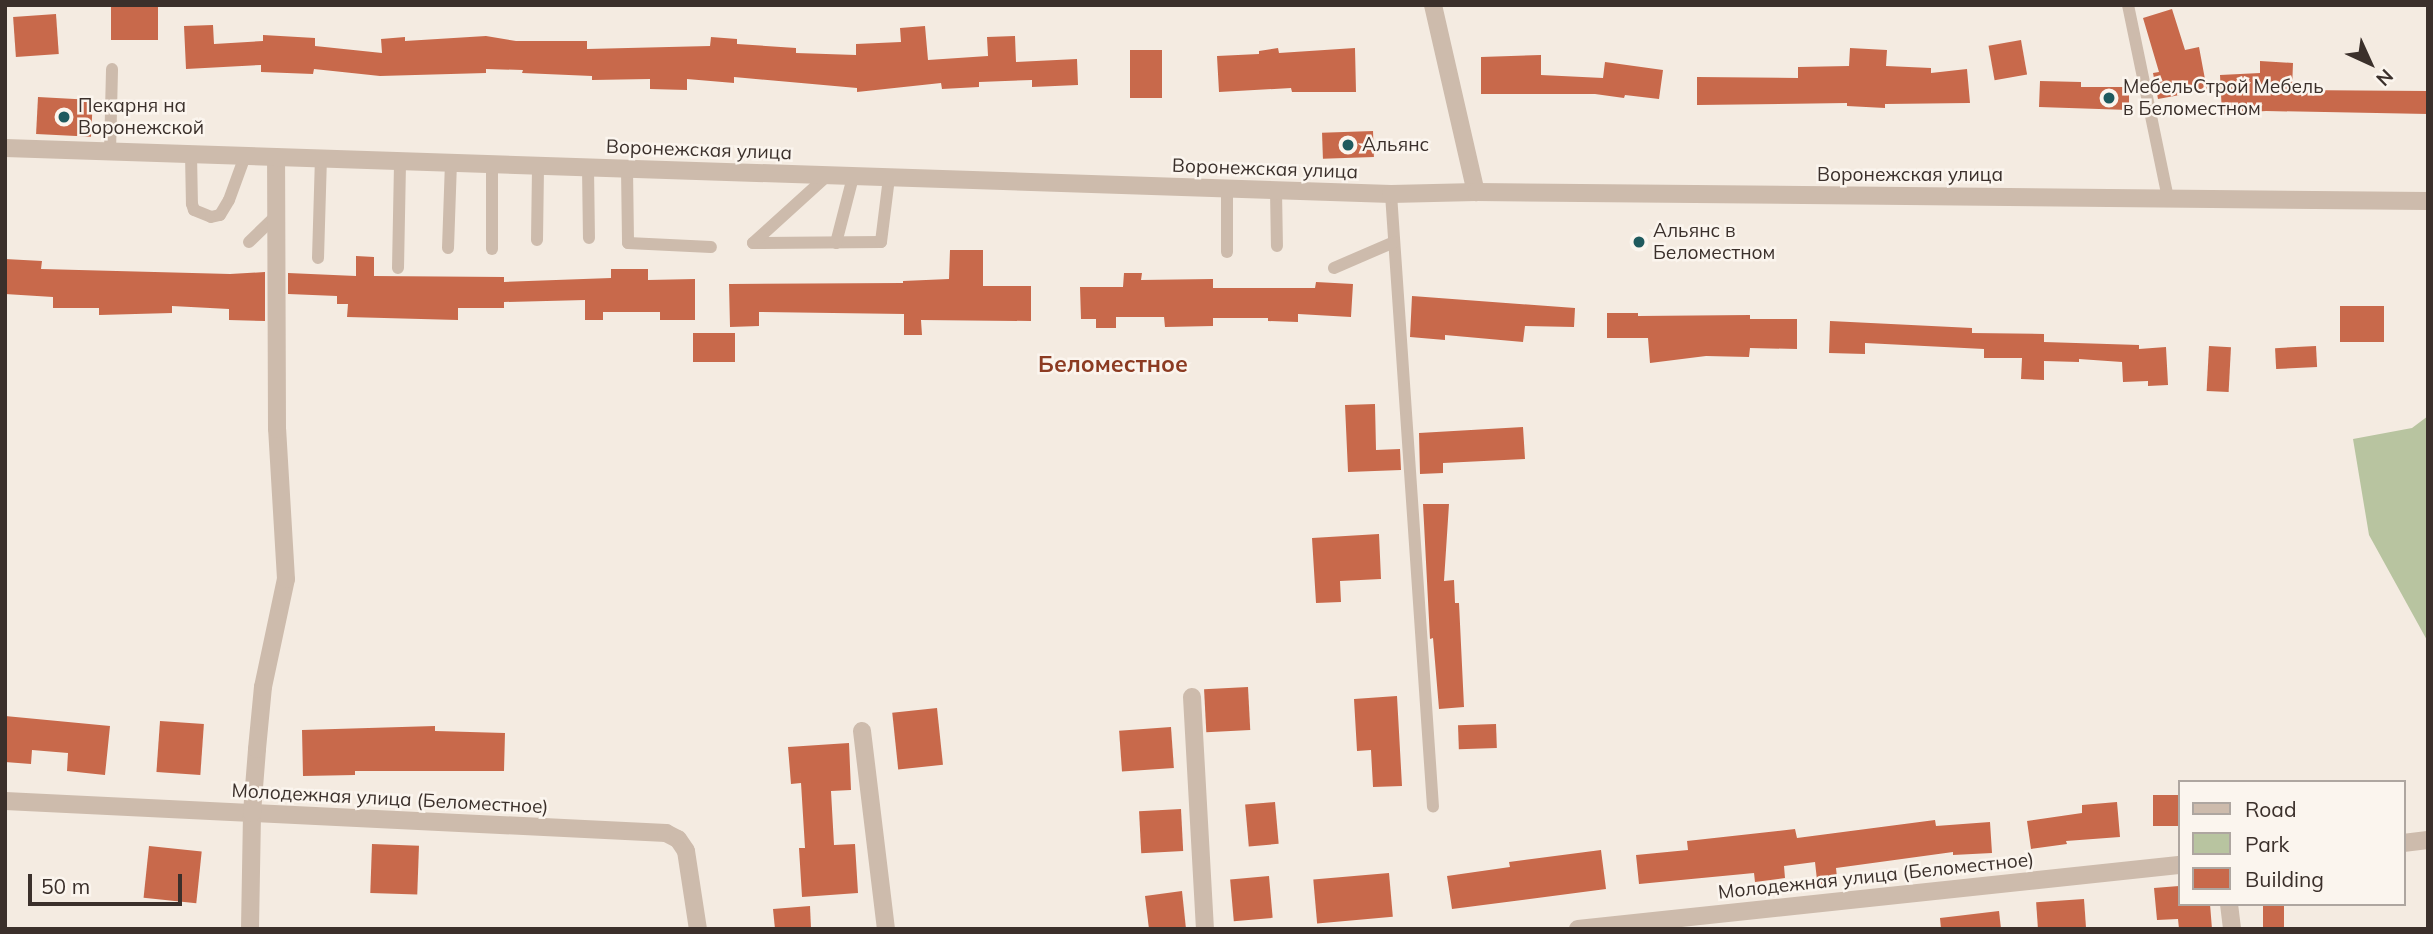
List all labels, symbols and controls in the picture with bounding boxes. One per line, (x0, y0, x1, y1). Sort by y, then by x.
north arrow (2335, 28, 2405, 98)
text: N (2371, 64, 2398, 91)
place label: МебельСтрой Мебель в Беломестном (2123, 76, 2324, 120)
marker: МебельСтрой Мебель в Беломестном (2101, 90, 2117, 106)
place label: Пекарня на Воронежской (78, 95, 204, 139)
marker: Пекарня на Воронежской (56, 109, 72, 125)
place label: Альянс (1362, 134, 1429, 156)
street label: Воронежская улица (606, 135, 792, 165)
marker: Альянс (1340, 137, 1356, 153)
street label: Воронежская улица (1172, 154, 1358, 184)
street label: Воронежская улица (1817, 164, 2003, 186)
place label: Альянс в Беломестном (1653, 220, 1775, 264)
marker: Альянс в Беломестном (1631, 234, 1647, 250)
district label: Беломестное (1038, 350, 1188, 378)
street label: Молодежная улица (Беломестное) (231, 779, 549, 819)
legend (2178, 780, 2405, 906)
text: Road (2245, 796, 2296, 822)
text: Park (2245, 831, 2289, 857)
street label: Молодежная улица (Беломестное) (1717, 848, 2035, 904)
scale bar (32, 860, 186, 904)
text: Building (2245, 866, 2324, 892)
text: 50 m (41, 873, 90, 899)

